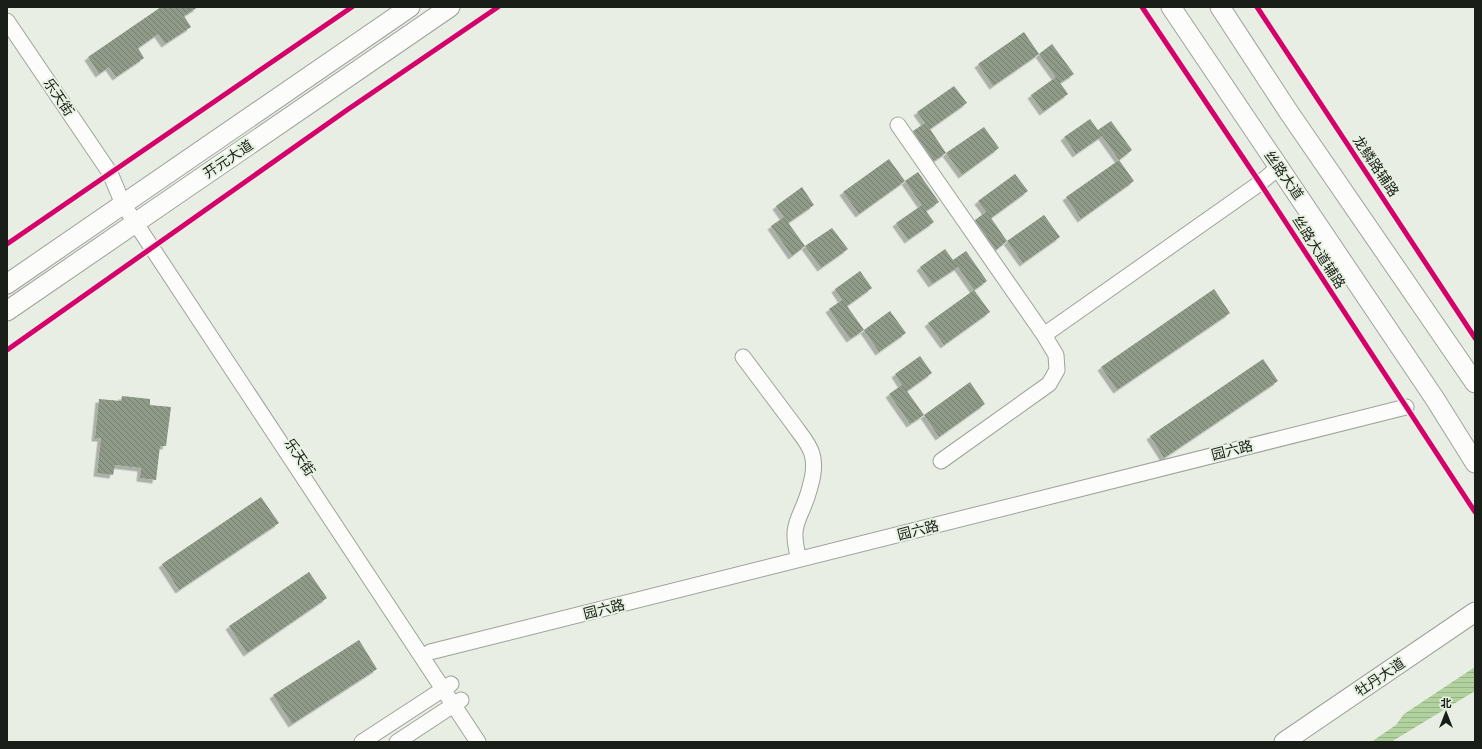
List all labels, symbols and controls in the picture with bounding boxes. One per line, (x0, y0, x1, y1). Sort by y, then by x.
street label: 乐天街 (41, 75, 77, 119)
street label: 龙鳞路辅路 (1350, 133, 1402, 199)
street label: 开元大道 (200, 137, 256, 181)
street label: 丝路大道 (1261, 147, 1307, 203)
street label: 丝路大道辅路 (1289, 212, 1349, 292)
street label: 乐天街 (282, 435, 318, 479)
street label: 园六路 (1210, 437, 1254, 463)
street label: 园六路 (896, 517, 940, 543)
street label: 园六路 (582, 596, 626, 622)
street label: 牡丹大道 (1352, 655, 1408, 699)
north arrow (1426, 693, 1466, 733)
text: 北 (1441, 697, 1452, 710)

